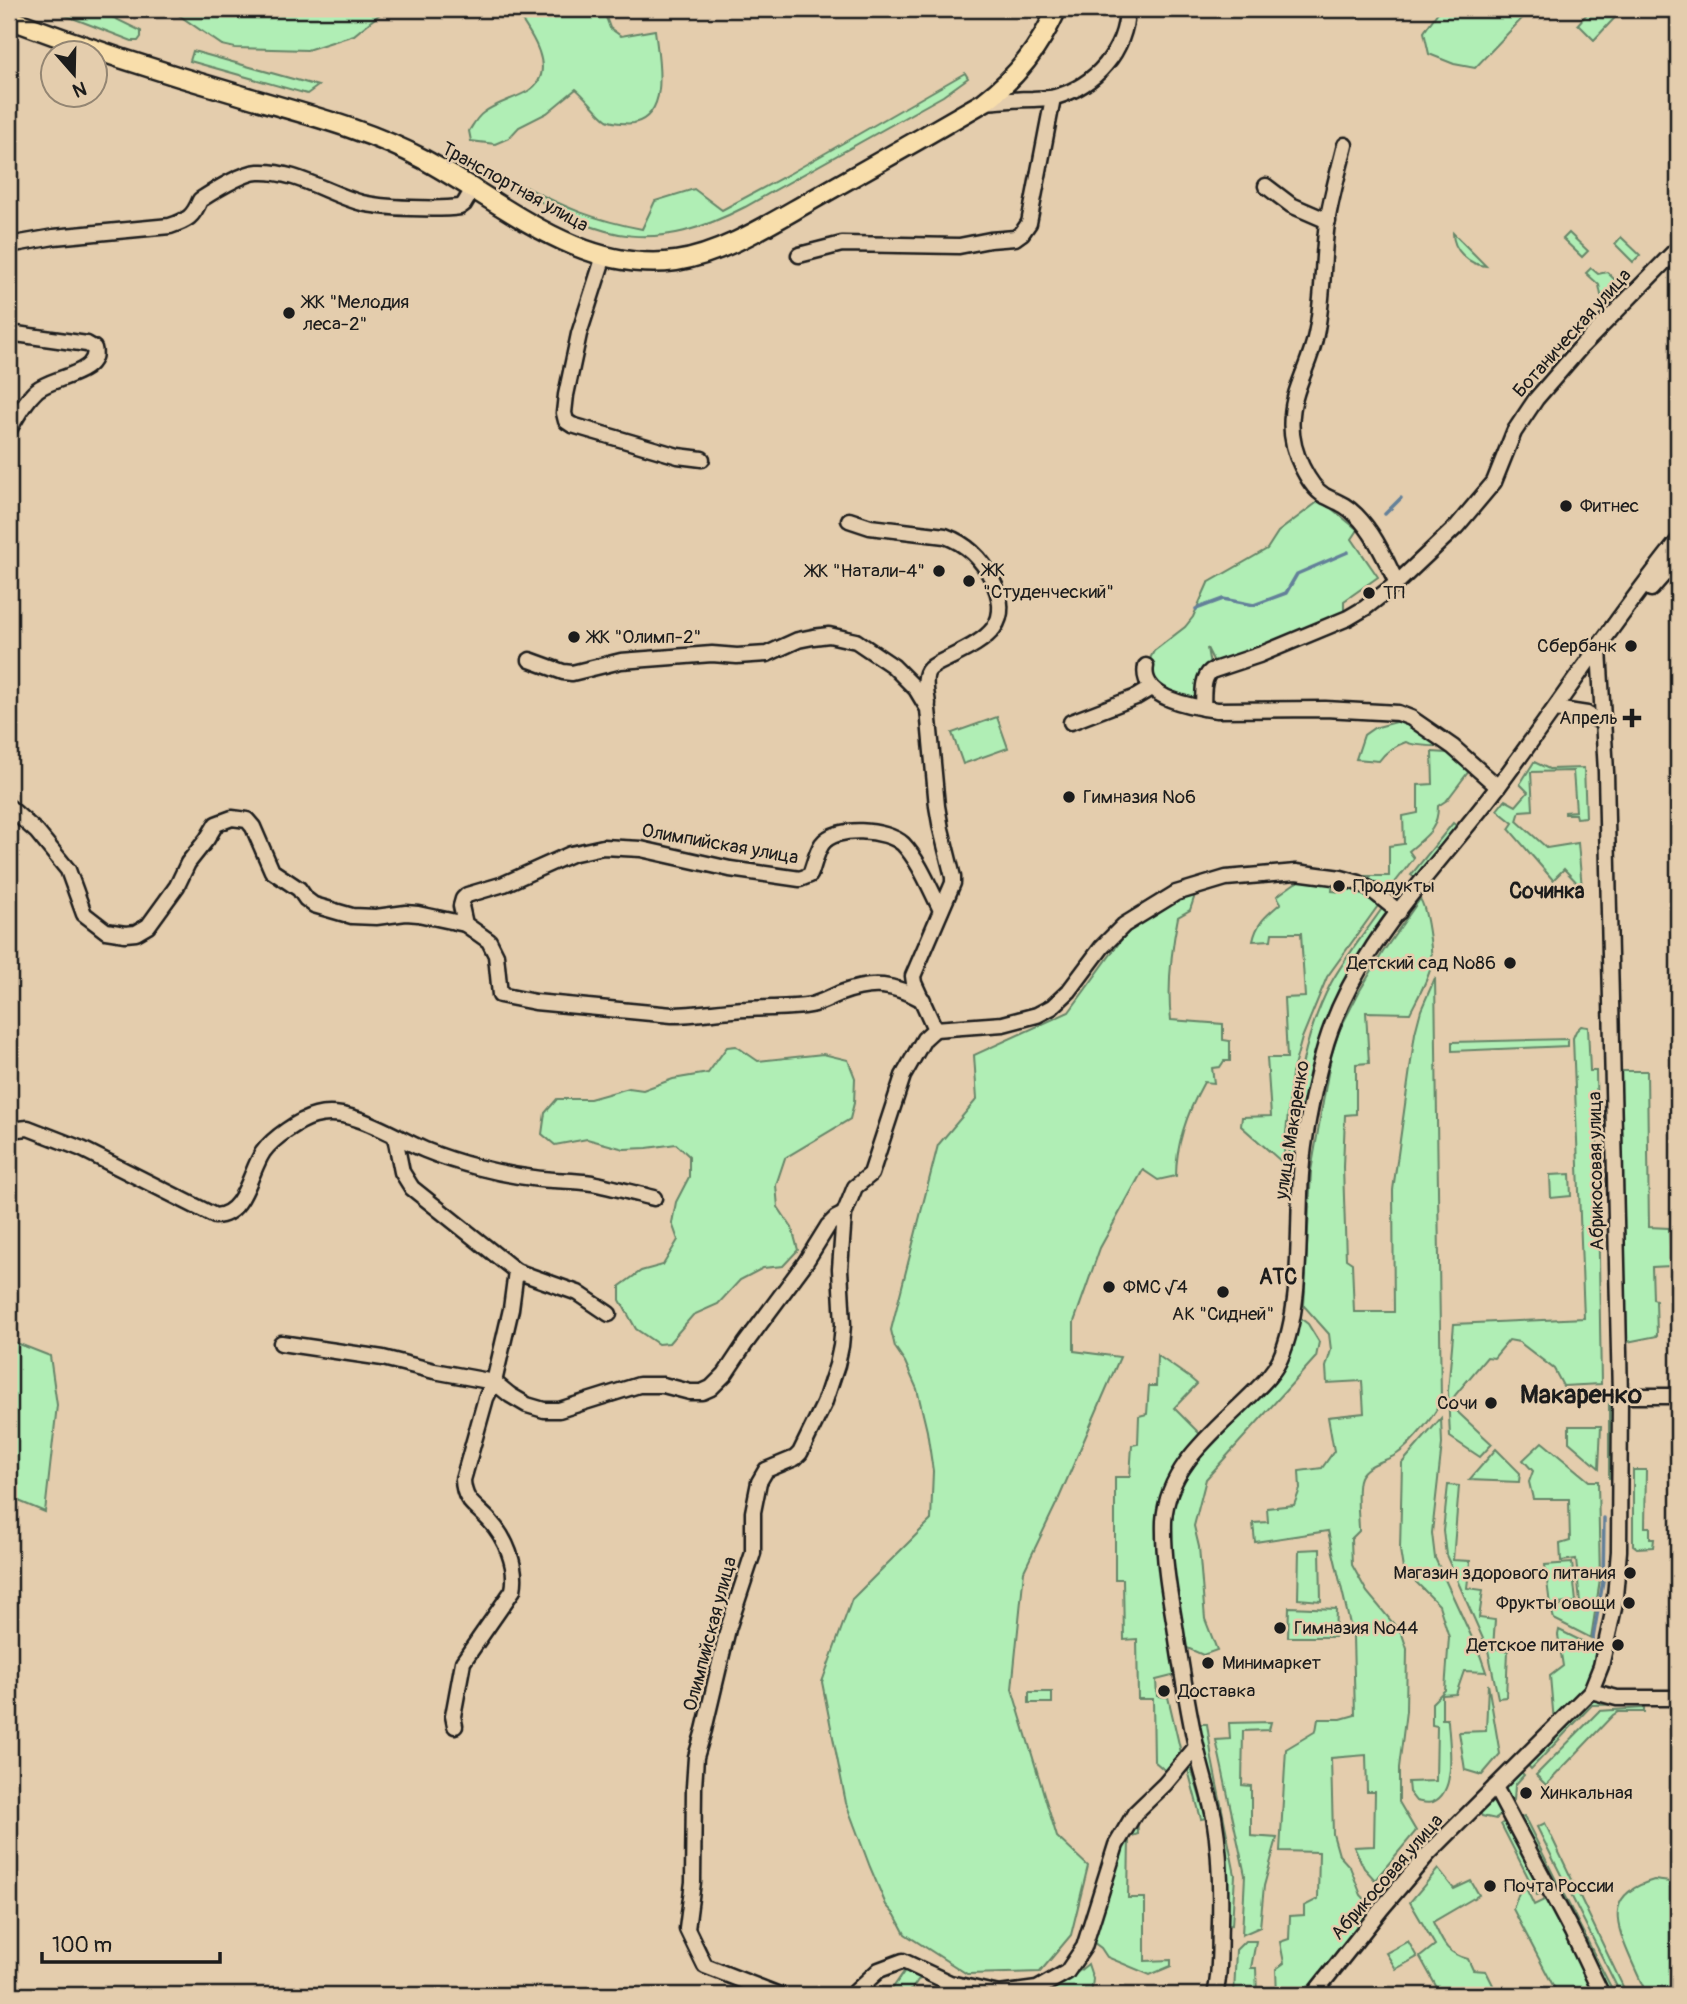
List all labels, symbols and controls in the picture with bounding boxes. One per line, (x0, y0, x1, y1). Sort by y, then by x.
north arrow (38, 38, 108, 108)
text: N (69, 76, 90, 103)
street label: Транспортная улица (437, 137, 593, 237)
street label: Ботаническая улица (1508, 263, 1636, 403)
place label: ЖК "Мелодия леса-2" (300, 290, 409, 336)
marker: ЖК "Мелодия леса-2" (281, 305, 297, 321)
place label: Фитнес (1580, 494, 1640, 518)
marker: Фитнес (1558, 498, 1574, 514)
place label: ЖК "Студенческий" (980, 558, 1114, 604)
place label: ЖК "Натали-4" (803, 559, 925, 583)
marker: ЖК "Натали-4" (931, 563, 947, 579)
marker: ЖК "Студенческий" (961, 573, 977, 589)
place label: ТП (1383, 581, 1405, 605)
marker: ТП (1361, 585, 1377, 601)
place label: ЖК "Олимп-2" (585, 625, 701, 649)
marker: ЖК "Олимп-2" (566, 629, 582, 645)
place label: Сбербанк (1537, 634, 1617, 658)
marker: Сбербанк (1623, 638, 1639, 654)
place label: Апрель (1559, 706, 1618, 730)
marker: Апрель (1624, 710, 1640, 726)
place label: Гимназия №6 (1083, 785, 1196, 809)
marker: Гимназия №6 (1061, 789, 1077, 805)
street label: Олимпийская улица (640, 818, 801, 870)
place label: Продукты (1353, 874, 1435, 898)
marker: Продукты (1331, 878, 1347, 894)
district label: Сочинка (1509, 878, 1585, 905)
place label: Детский сад №86 (1346, 951, 1496, 975)
marker: Детский сад №86 (1502, 955, 1518, 971)
street label: улица Макаренко (1269, 1059, 1315, 1202)
street label: Абрикосовая улица (1583, 1091, 1609, 1251)
district label: АТС (1259, 1264, 1297, 1291)
place label: ФМС √4 (1123, 1275, 1188, 1299)
marker: ФМС √4 (1101, 1279, 1117, 1295)
marker: АК "Сидней" (1215, 1284, 1231, 1300)
place label: АК "Сидней" (1172, 1302, 1274, 1326)
district label: Макаренко (1520, 1379, 1642, 1411)
place label: Сочи (1437, 1391, 1478, 1415)
marker: Сочи (1483, 1395, 1499, 1411)
street label: Олимпийская улица (678, 1554, 742, 1714)
place label: Магазин здорового питания (1393, 1561, 1616, 1585)
marker: Магазин здорового питания (1622, 1565, 1638, 1581)
place label: Фрукты овощи (1496, 1591, 1616, 1615)
marker: Фрукты овощи (1621, 1595, 1637, 1611)
place label: Гимназия №44 (1294, 1616, 1418, 1640)
marker: Гимназия №44 (1272, 1620, 1288, 1636)
place label: Детское питание (1466, 1633, 1605, 1657)
marker: Детское питание (1610, 1637, 1626, 1653)
place label: Минимаркет (1222, 1651, 1322, 1675)
marker: Минимаркет (1200, 1655, 1216, 1671)
place label: Доставка (1177, 1679, 1255, 1703)
marker: Доставка (1156, 1683, 1172, 1699)
place label: Хинкальная (1540, 1781, 1633, 1805)
marker: Хинкальная (1518, 1785, 1534, 1801)
street label: Абрикосовая улица (1326, 1809, 1448, 1945)
place label: Почта России (1504, 1874, 1614, 1898)
marker: Почта России (1482, 1878, 1498, 1894)
scale bar (42, 1920, 220, 1964)
text: 100 m (52, 1932, 112, 1959)

